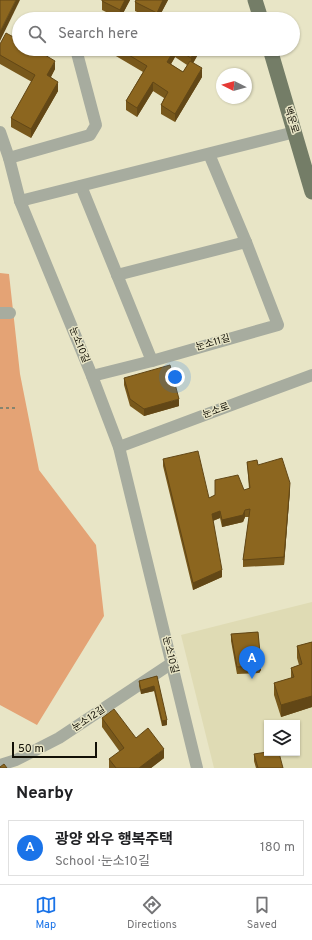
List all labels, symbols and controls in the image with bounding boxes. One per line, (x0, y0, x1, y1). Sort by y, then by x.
search box (12, 12, 300, 56)
icon: search (26, 23, 48, 45)
text: Search here (58, 25, 138, 44)
north arrow (216, 68, 252, 104)
street label: 백운로 (281, 105, 301, 135)
street label: 눈소10길 (66, 325, 92, 365)
street label: 눈소11길 (194, 332, 232, 354)
your location (165, 367, 185, 387)
street label: 눈소로 (201, 400, 231, 422)
street label: 눈소10길 (159, 635, 181, 675)
pin: A (239, 646, 265, 679)
street label: 눈소12길 (70, 703, 108, 735)
map controls (264, 720, 300, 756)
button: layers (264, 720, 300, 756)
scale bar (12, 740, 97, 759)
text: 50 m (18, 742, 44, 756)
text: Nearby (16, 783, 73, 805)
text: 광양 와우 행복주택 (55, 831, 173, 850)
text: A (25, 840, 35, 856)
text: 180 m (260, 840, 295, 856)
text: School · 눈소10길 (55, 854, 150, 870)
tab: Map (35, 894, 57, 932)
tab: Directions (127, 894, 177, 932)
tab: Saved (247, 894, 277, 932)

